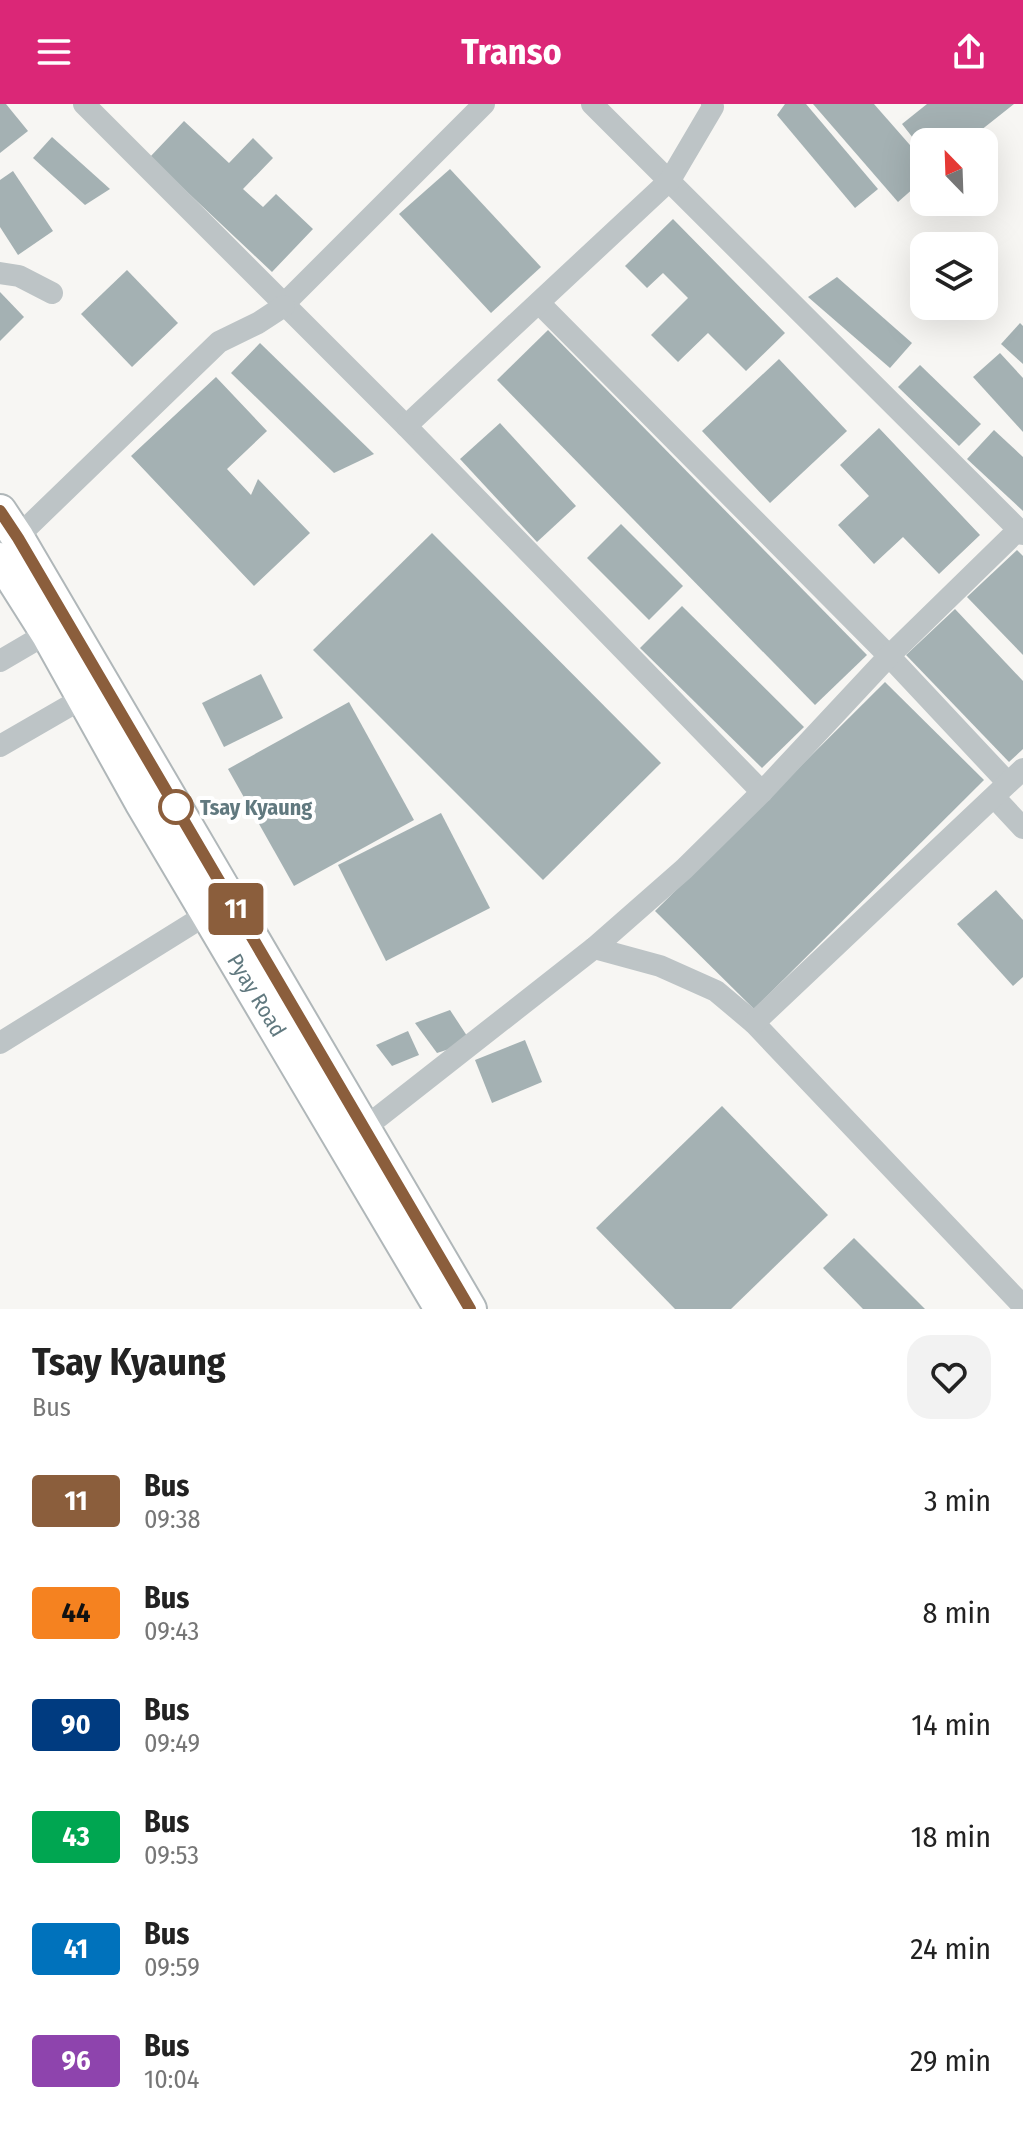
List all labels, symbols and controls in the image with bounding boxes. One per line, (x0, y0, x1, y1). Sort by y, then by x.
icon: menu (32, 30, 76, 74)
text: Transo (461, 30, 562, 74)
icon: share (947, 30, 991, 74)
north arrow (910, 128, 998, 216)
map controls (910, 128, 998, 320)
button: layers (910, 232, 998, 320)
marker: Tsay Kyaung (159, 790, 193, 824)
place label: Tsay Kyaung (200, 794, 312, 821)
line badge: 11 (200, 883, 272, 935)
text: 11 (224, 892, 248, 925)
street label: Pyay Road (221, 949, 292, 1042)
button: heart (907, 1335, 991, 1419)
text: Tsay Kyaung (32, 1339, 226, 1385)
text: Bus (32, 1392, 71, 1423)
text: Bus (144, 1468, 189, 1504)
text: 3 min (924, 1483, 991, 1519)
text: 11 (64, 1484, 88, 1517)
text: 09:38 (144, 1504, 200, 1535)
text: Bus (144, 1580, 189, 1616)
text: 8 min (923, 1595, 991, 1631)
text: 44 (62, 1596, 90, 1629)
text: 09:43 (144, 1616, 199, 1647)
text: Bus (144, 1692, 189, 1728)
text: 14 min (911, 1707, 991, 1743)
text: 90 (61, 1708, 91, 1741)
text: 09:49 (144, 1728, 200, 1759)
text: Bus (144, 1804, 189, 1840)
text: 18 min (911, 1819, 991, 1855)
text: 43 (62, 1820, 90, 1853)
text: 09:53 (144, 1840, 199, 1871)
text: Bus (144, 1916, 189, 1952)
text: 24 min (910, 1931, 991, 1967)
text: 41 (64, 1932, 88, 1965)
text: 09:59 (144, 1952, 200, 1983)
text: Bus (144, 2028, 189, 2064)
text: 29 min (910, 2043, 991, 2079)
text: 96 (61, 2044, 91, 2077)
text: 10:04 (144, 2064, 199, 2095)

